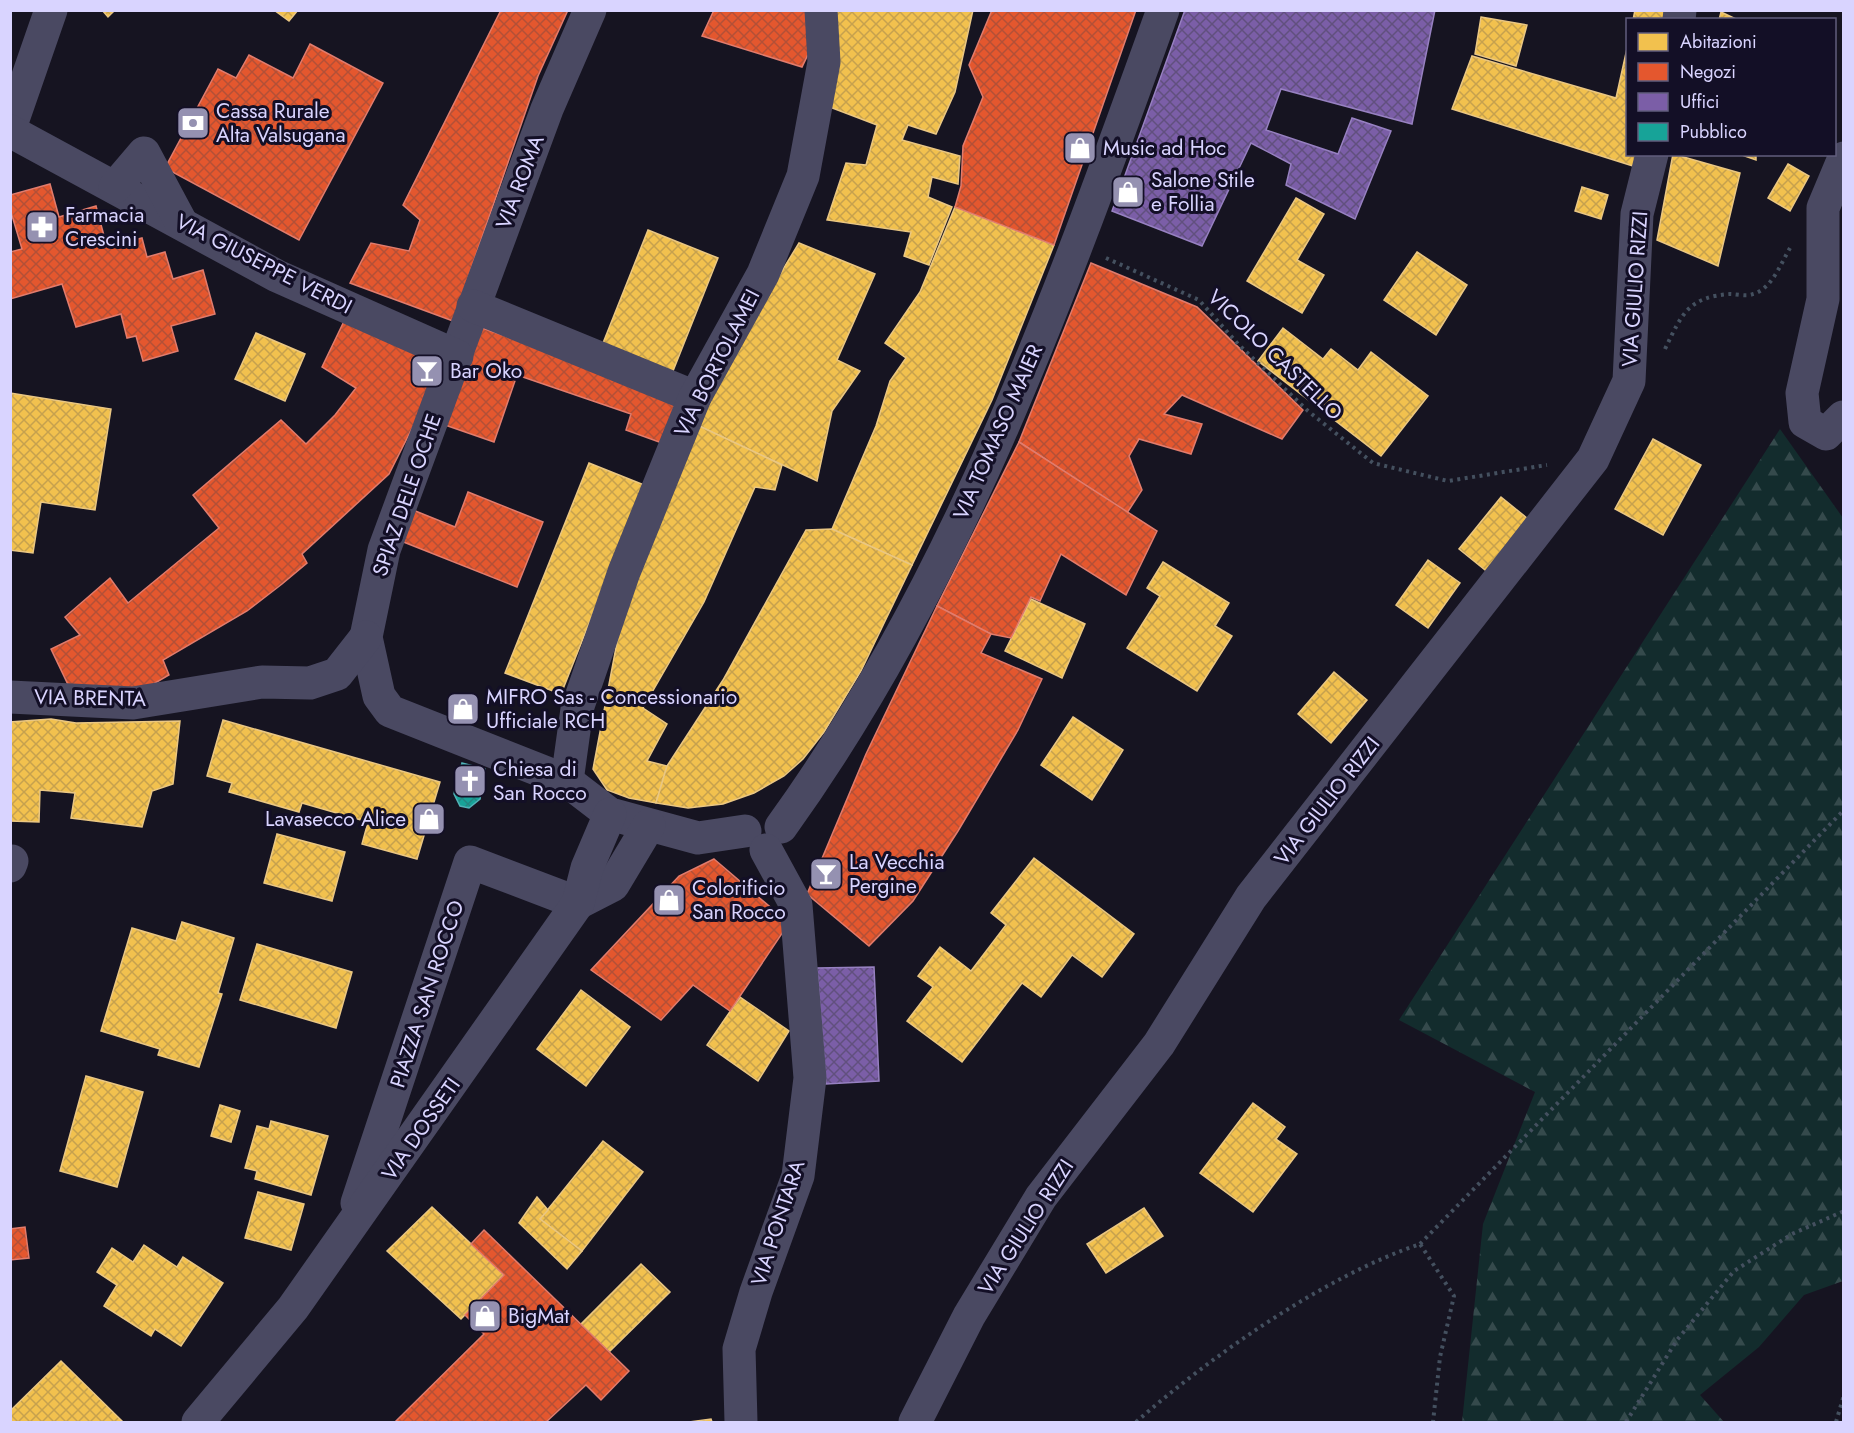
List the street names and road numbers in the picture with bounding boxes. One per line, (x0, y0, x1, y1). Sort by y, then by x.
street label: VIA ROMA (488, 131, 552, 233)
street label: VIA GIUSEPPE VERDI (171, 207, 357, 321)
street label: VIA GIULIO RIZZI (1615, 210, 1655, 368)
street label: VICOLO CASTELLO (1201, 283, 1349, 427)
street label: VIA BORTOLAMEI (667, 284, 767, 442)
street label: VIA TOMASO MAIER (946, 339, 1050, 524)
street label: SPIAZ DELE OCHE (365, 410, 449, 580)
street label: VIA BRENTA (34, 682, 146, 714)
street label: VIA GIULIO RIZZI (1267, 730, 1387, 872)
street label: PIAZZA SAN ROCCO (383, 897, 471, 1091)
street label: VIA DOSSETI (374, 1071, 468, 1187)
street label: VIA GIULIO RIZZI (971, 1153, 1081, 1301)
street label: VIA PONTARA (744, 1156, 812, 1290)

